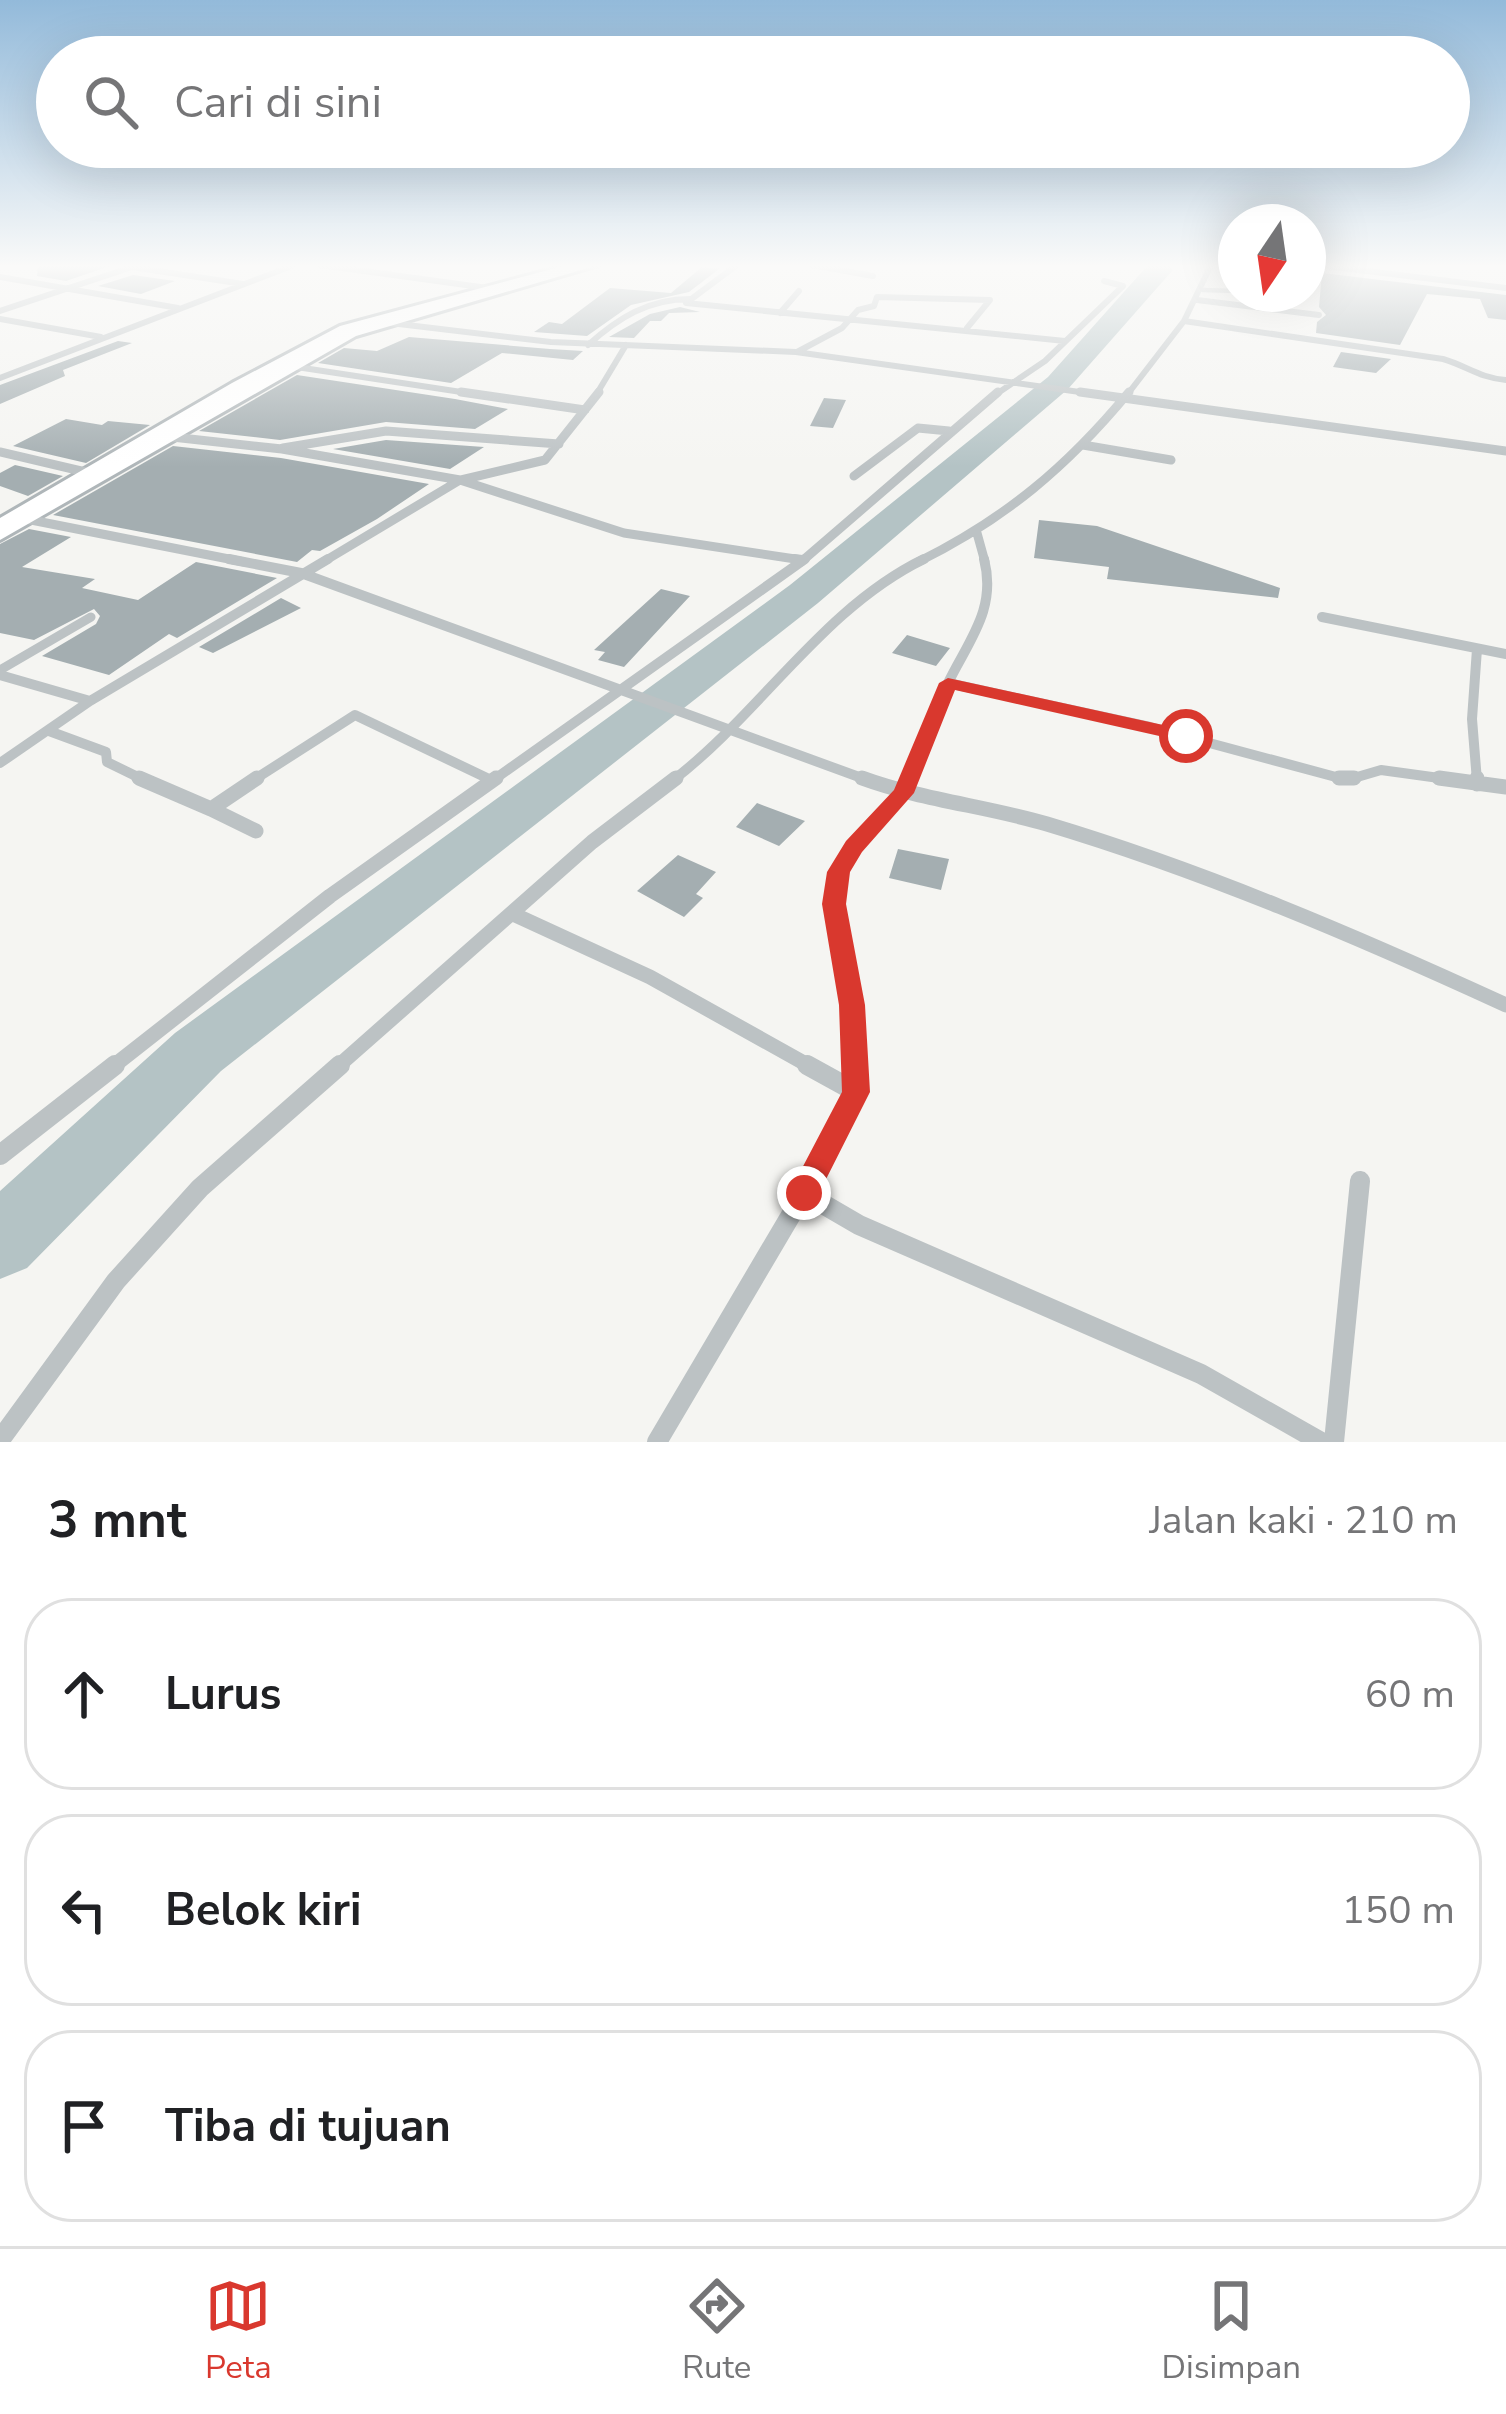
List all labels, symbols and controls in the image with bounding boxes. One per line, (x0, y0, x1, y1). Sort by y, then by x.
search box (36, 36, 1470, 168)
icon: search (78, 69, 144, 135)
text: Cari di sini (174, 72, 382, 133)
north arrow (1218, 204, 1326, 312)
route start (1159, 709, 1213, 763)
route end (777, 1166, 831, 1220)
text: 3 mnt (48, 1485, 187, 1555)
text: Jalan kaki · 210 m (1149, 1494, 1458, 1547)
icon: ahead (51, 1661, 117, 1727)
text: Lurus (165, 1664, 282, 1725)
text: 60 m (1365, 1668, 1455, 1721)
icon: left (51, 1877, 117, 1943)
text: Belok kiri (165, 1880, 361, 1941)
text: 150 m (1341, 1884, 1455, 1937)
icon: arrive (51, 2093, 117, 2159)
text: Tiba di tujuan (165, 2096, 451, 2157)
tab: Peta (205, 2273, 272, 2390)
tab: Rute (682, 2273, 751, 2390)
tab: Disimpan (1162, 2273, 1301, 2390)

